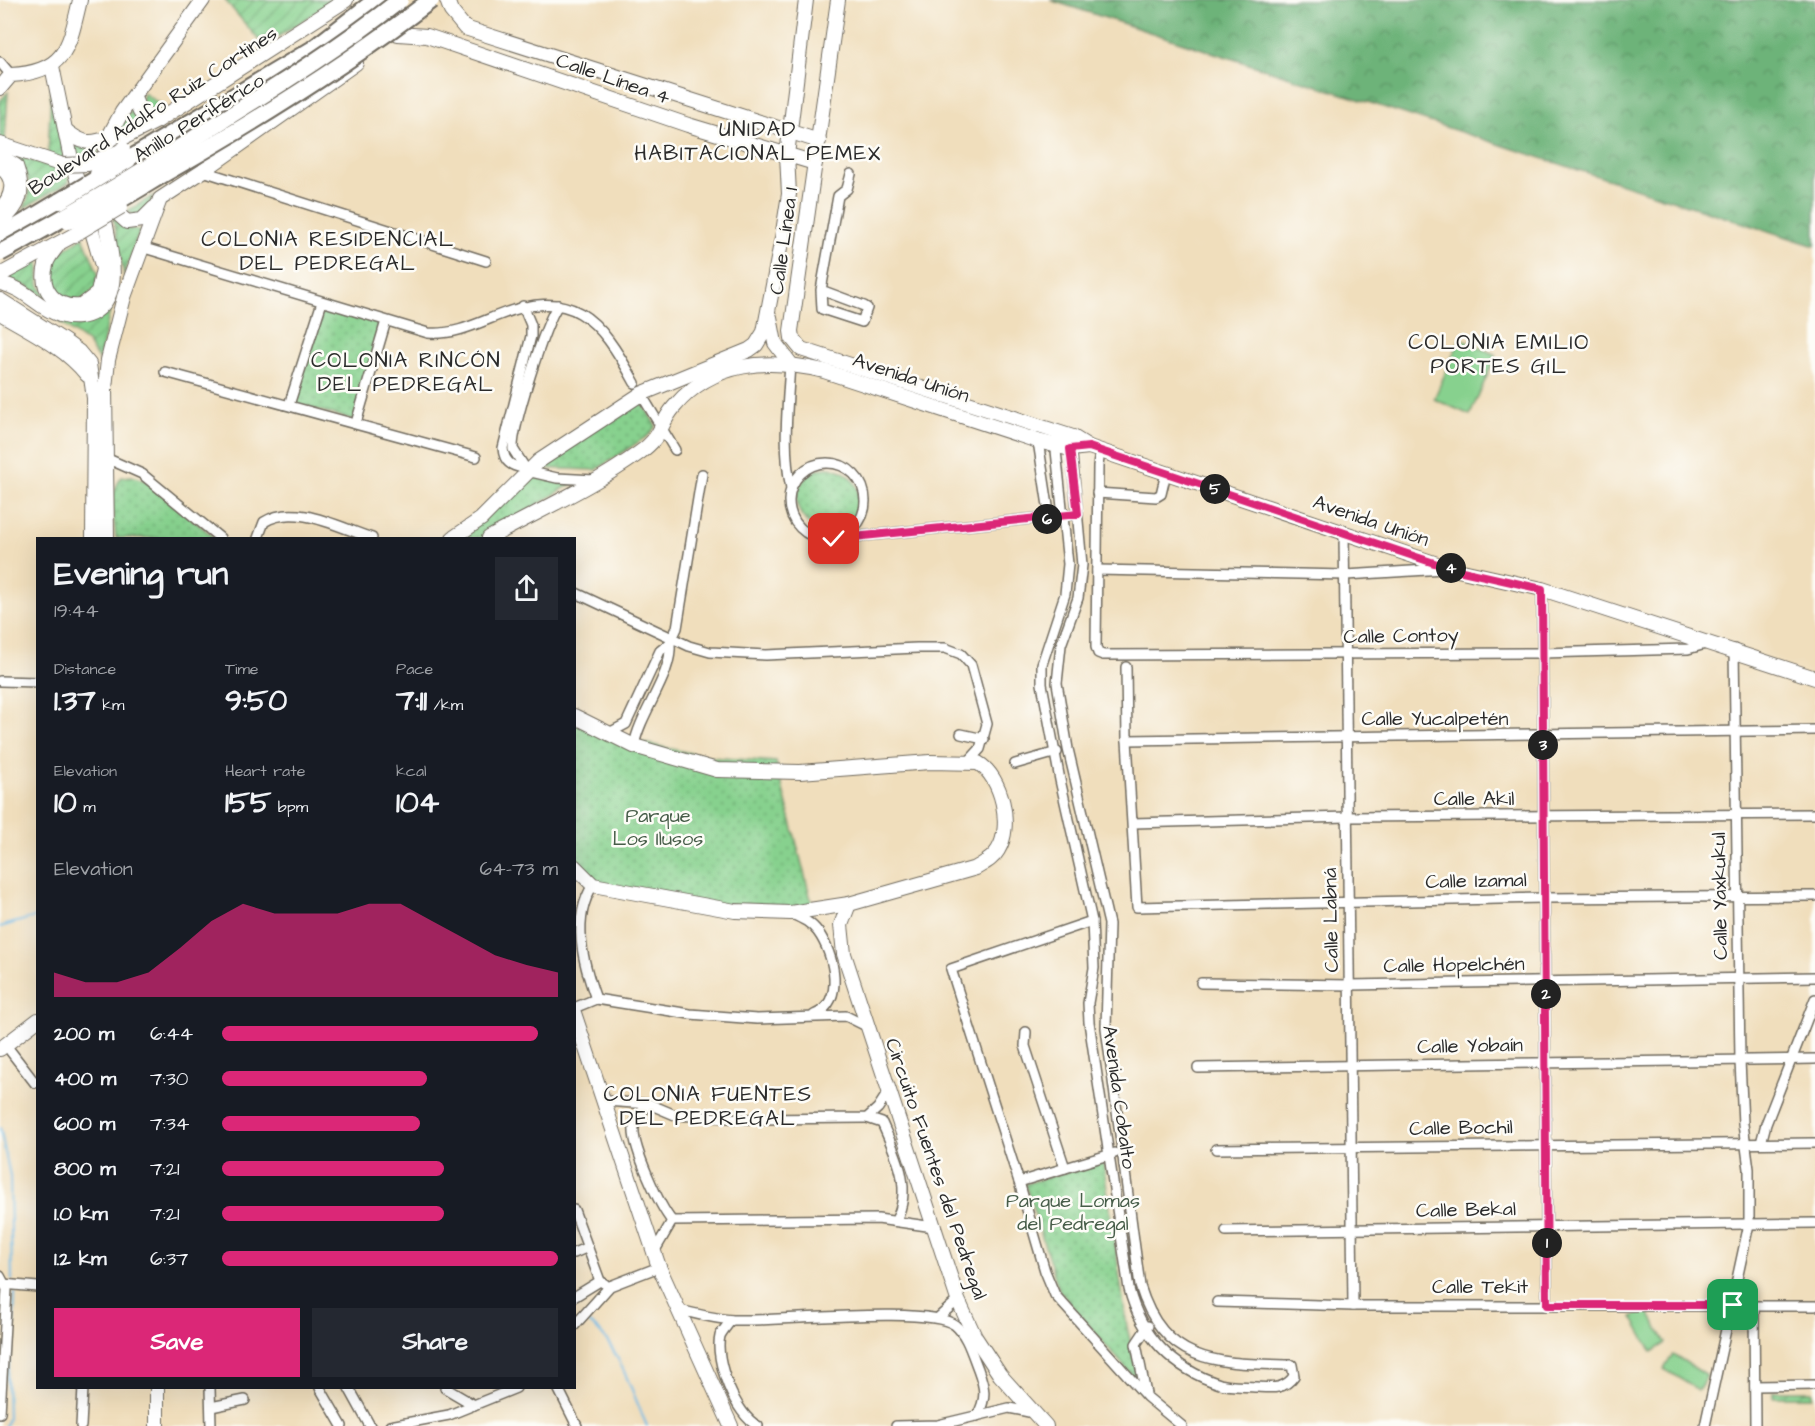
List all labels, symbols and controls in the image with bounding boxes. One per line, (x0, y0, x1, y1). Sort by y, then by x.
street label: Boulevard Adolfo Ruiz Cortines (23, 20, 283, 202)
street label: Calle Línea 4 (552, 46, 674, 112)
street label: Anillo Periférico (128, 66, 270, 170)
district label: UNIDAD HABITACIONAL PEMEX (634, 115, 882, 168)
street label: Calle Línea 1 (763, 185, 805, 296)
district label: COLONIA RESIDENCIAL DEL PEDREGAL (201, 225, 455, 278)
district label: COLONIA EMILIO PORTES GIL (1408, 328, 1590, 381)
district label: COLONIA RINCÓN DEL PEDREGAL (311, 346, 501, 399)
street label: Avenida Unión (849, 346, 973, 410)
pin: 5 (1200, 474, 1230, 504)
text: 5 (1209, 478, 1221, 500)
street label: Avenida Unión (1309, 488, 1433, 554)
pin: 6 (1032, 504, 1062, 534)
text: 6 (1042, 508, 1052, 530)
pin (808, 513, 859, 564)
icon: check (817, 522, 850, 555)
text: Evening run (54, 551, 228, 597)
pin: 4 (1436, 553, 1466, 583)
button: share (495, 557, 558, 620)
text: 4 (1446, 557, 1456, 579)
text: 19:44 (54, 597, 99, 625)
street label: Calle Contoy (1343, 621, 1459, 652)
text: Distance (54, 658, 116, 680)
text: Time (225, 658, 259, 680)
text: Pace (396, 658, 433, 680)
text: 1.37 (54, 680, 96, 722)
text: 9:50 (225, 680, 287, 722)
text: 7:11 (396, 680, 427, 722)
text: km (96, 694, 124, 716)
text: /km (427, 694, 463, 716)
street label: Calle Yucalpetén (1361, 705, 1509, 733)
pin: 3 (1528, 730, 1558, 760)
text: 3 (1539, 734, 1547, 756)
text: Elevation (54, 760, 117, 782)
text: Heart rate (225, 760, 305, 782)
text: kcal (396, 760, 427, 782)
text: 10 (54, 782, 77, 824)
text: 155 (225, 782, 271, 824)
text: 104 (396, 782, 439, 824)
street label: Calle Akil (1434, 785, 1514, 813)
text: m (77, 796, 96, 818)
text: bpm (271, 796, 308, 818)
park label: Parque Los Ilusos (613, 802, 703, 853)
street label: Calle Yaxkukul (1705, 832, 1735, 960)
text: Elevation (54, 855, 133, 883)
text: 64–73 m (480, 855, 558, 883)
street label: Calle Izamal (1425, 866, 1527, 896)
street label: Calle Labná (1316, 867, 1346, 973)
street label: Calle Hopelchén (1383, 950, 1525, 980)
pin: 2 (1531, 979, 1561, 1009)
text: 2 (1541, 983, 1551, 1005)
text: 200 m (54, 1020, 114, 1048)
text: 6:44 (150, 1020, 193, 1048)
street label: Avenida Cobalto (1095, 1023, 1143, 1171)
street label: Calle Yobaín (1417, 1031, 1523, 1061)
street label: Circuito Fuentes del Pedregal (877, 1035, 994, 1304)
text: 400 m (54, 1065, 116, 1093)
text: 7:30 (150, 1065, 188, 1093)
district label: COLONIA FUENTES DEL PEDREGAL (603, 1080, 813, 1133)
text: 600 m (54, 1110, 115, 1138)
text: 7:34 (150, 1110, 189, 1138)
street label: Calle Bochil (1409, 1113, 1513, 1143)
text: 800 m (54, 1155, 116, 1183)
text: 7:21 (150, 1155, 180, 1183)
park label: Parque Lomas del Pedregal (1006, 1187, 1140, 1239)
street label: Calle Bekal (1416, 1195, 1516, 1225)
text: 1.0 km (54, 1200, 108, 1228)
text: 7:21 (150, 1200, 180, 1228)
pin: 1 (1532, 1228, 1562, 1258)
text: 1 (1546, 1232, 1548, 1254)
text: 1.2 km (54, 1245, 107, 1273)
text: 6:37 (150, 1245, 188, 1273)
street label: Calle Tekit (1432, 1273, 1528, 1301)
pin (1707, 1279, 1758, 1330)
icon: arrive (1716, 1288, 1749, 1321)
button: Save (54, 1308, 300, 1377)
button: Share (312, 1308, 558, 1377)

